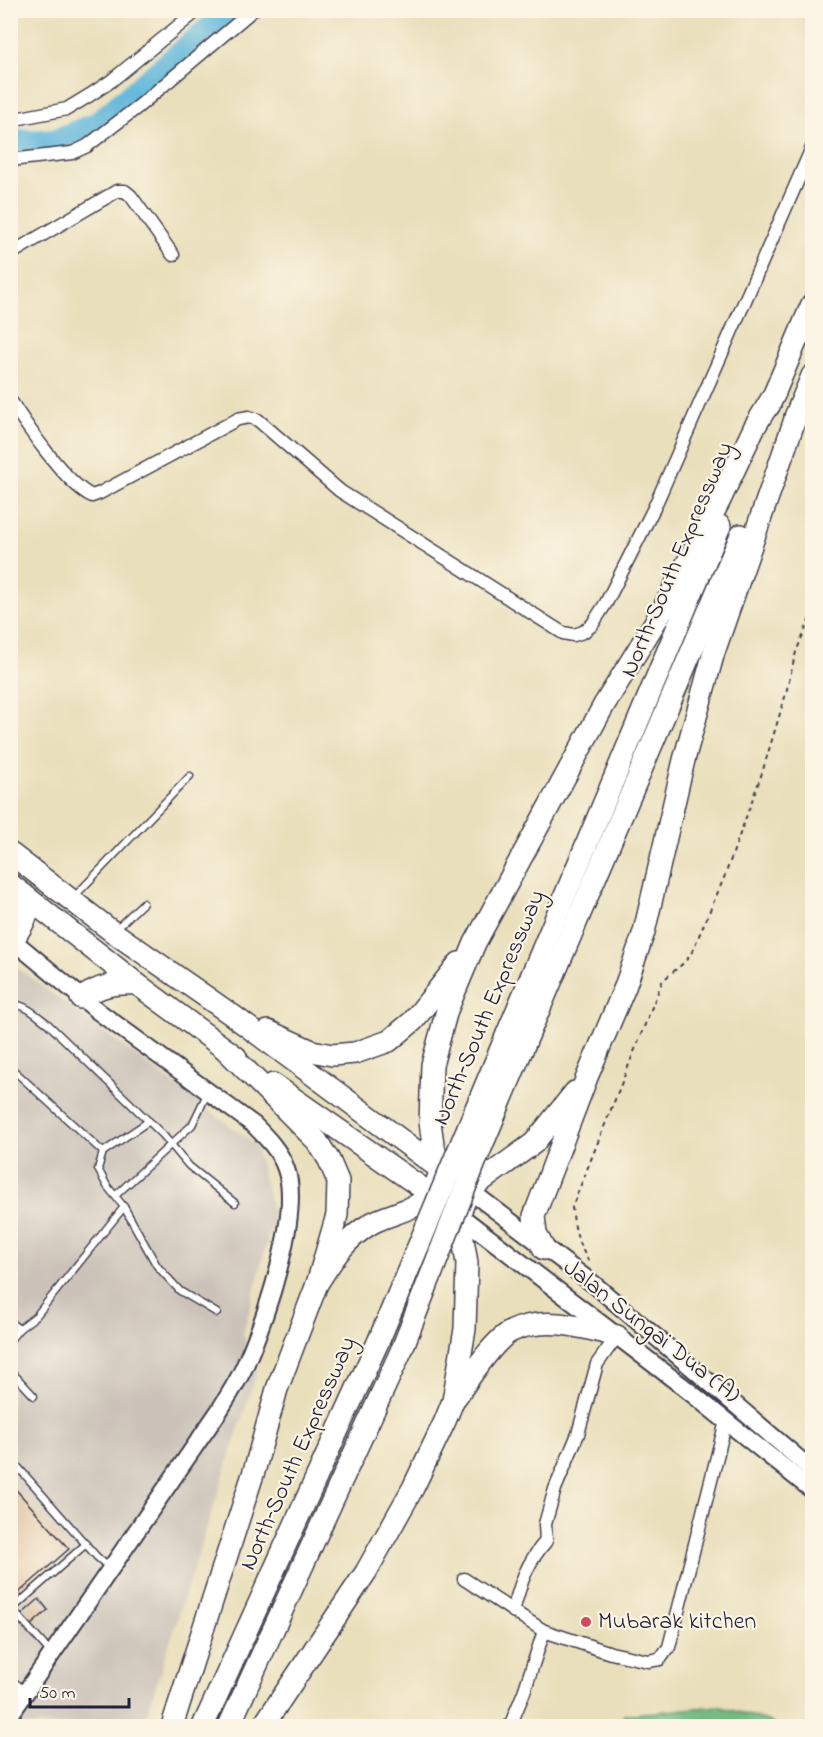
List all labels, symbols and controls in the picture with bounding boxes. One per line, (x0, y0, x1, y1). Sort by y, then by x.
street label: North–South Expressway (613, 437, 744, 683)
street label: North–South Expressway (425, 885, 556, 1131)
street label: Jalan Sungai Dua (A) (555, 1252, 747, 1412)
street label: North–South Expressway (232, 1332, 367, 1577)
place label: Mubarak kitchen (598, 1605, 756, 1640)
marker: Mubarak kitchen (579, 1615, 593, 1629)
scale bar (30, 1671, 129, 1709)
text: 50 m (39, 1681, 76, 1707)

